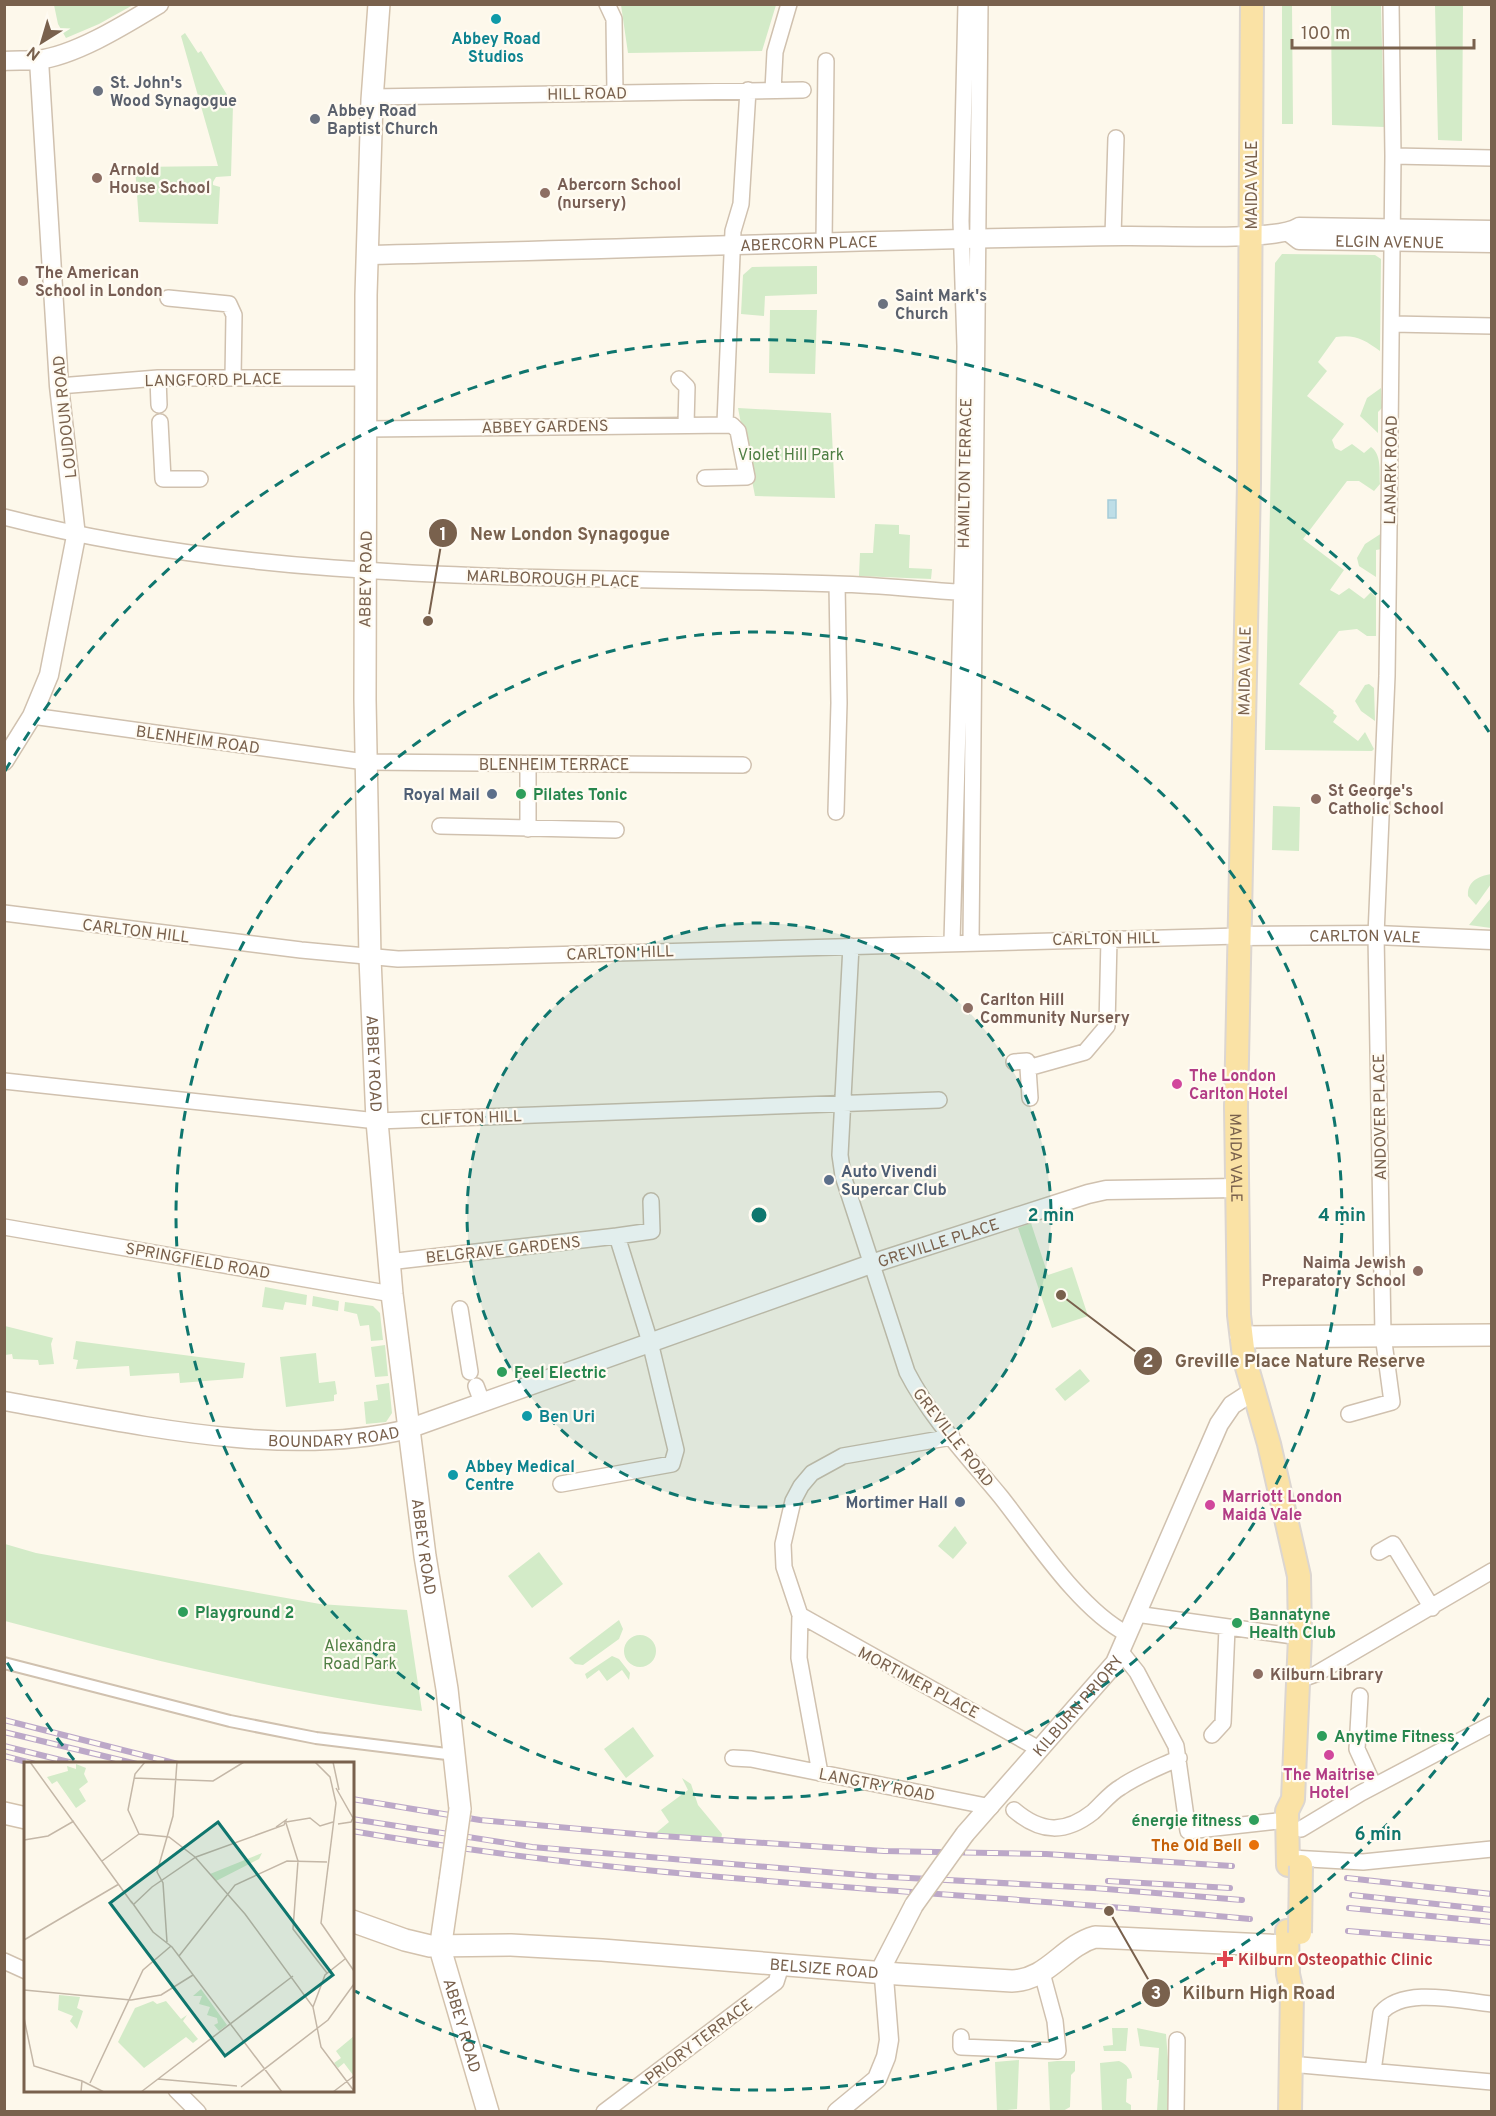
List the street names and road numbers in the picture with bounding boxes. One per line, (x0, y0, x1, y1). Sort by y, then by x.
street label: HILL ROAD (547, 84, 627, 106)
street label: MAIDA VALE (1243, 140, 1263, 230)
street label: ABERCORN PLACE (740, 233, 878, 257)
street label: ELGIN AVENUE (1335, 233, 1444, 254)
street label: LOUDOUN ROAD (50, 354, 82, 479)
street label: LANGFORD PLACE (144, 370, 282, 392)
street label: HAMILTON TERRACE (955, 398, 977, 548)
street label: LANARK ROAD (1381, 415, 1403, 525)
street label: ABBEY GARDENS (481, 417, 609, 439)
street label: ABBEY ROAD (356, 530, 378, 628)
street label: MARLBOROUGH PLACE (466, 567, 640, 593)
street label: MAIDA VALE (1235, 626, 1257, 716)
street label: BLENHEIM ROAD (135, 722, 261, 760)
street label: BLENHEIM TERRACE (479, 756, 629, 776)
street label: CARLTON HILL (81, 915, 190, 948)
street label: CARLTON VALE (1309, 927, 1421, 949)
street label: CARLTON HILL (1052, 929, 1160, 951)
street label: CARLTON HILL (566, 942, 674, 966)
street label: ABBEY ROAD (360, 1015, 385, 1113)
street label: ANDOVER PLACE (1370, 1053, 1392, 1181)
street label: CLIFTON HILL (420, 1107, 522, 1131)
street label: MAIDA VALE (1224, 1113, 1245, 1203)
street label: GREVILLE PLACE (875, 1215, 1002, 1273)
street label: BELGRAVE GARDENS (425, 1233, 582, 1269)
street label: SPRINGFIELD ROAD (124, 1239, 272, 1285)
street label: GREVILLE ROAD (908, 1385, 997, 1492)
street label: BOUNDARY ROAD (267, 1423, 402, 1453)
street label: ABBEY ROAD (406, 1498, 439, 1597)
street label: MORTIMER PLACE (854, 1643, 982, 1724)
street label: KILBURN PRIORY (1029, 1653, 1129, 1762)
street label: LANGTRY ROAD (817, 1765, 936, 1807)
street label: BELSIZE ROAD (769, 1956, 879, 1984)
street label: ABBEY ROAD (437, 1977, 484, 2075)
street label: PRIORY TERRACE (641, 1996, 757, 2090)

